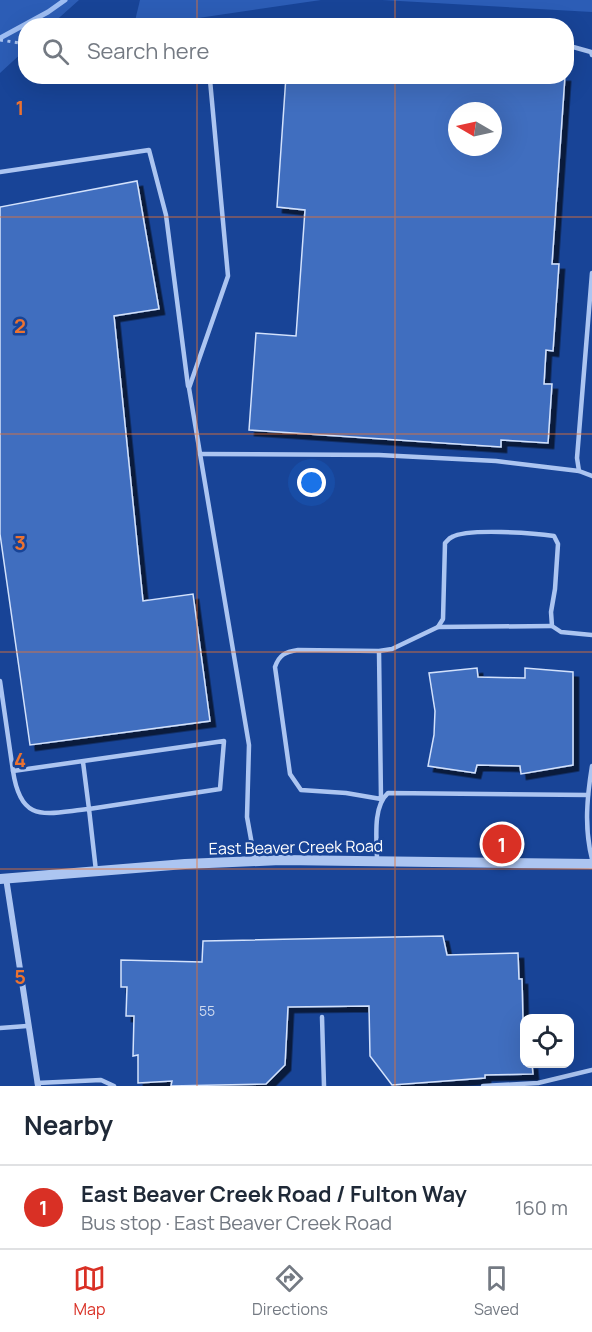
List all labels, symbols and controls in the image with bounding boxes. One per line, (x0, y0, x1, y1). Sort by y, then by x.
search box (18, 18, 574, 84)
icon: search (39, 35, 72, 68)
text: Search here (87, 36, 209, 66)
text: 1 (16, 94, 24, 121)
north arrow (448, 102, 502, 156)
text: 2 (14, 312, 26, 339)
your location (297, 468, 326, 497)
text: 3 (14, 529, 26, 556)
text: 4 (14, 746, 26, 773)
pin: 1 (482, 822, 522, 866)
street label: East Beaver Creek Road (209, 834, 383, 860)
text: 5 (14, 963, 26, 990)
house number: 55 (199, 1001, 215, 1020)
map controls (520, 1014, 574, 1068)
button: locate (520, 1014, 574, 1068)
text: Nearby (24, 1107, 113, 1143)
text: East Beaver Creek Road / Fulton Way (81, 1179, 467, 1209)
text: 1 (39, 1194, 48, 1221)
text: 160 m (515, 1194, 568, 1221)
text: Bus stop · East Beaver Creek Road (81, 1209, 392, 1236)
tab: Map (73, 1262, 106, 1320)
tab: Directions (252, 1262, 328, 1320)
tab: Saved (474, 1262, 519, 1320)

